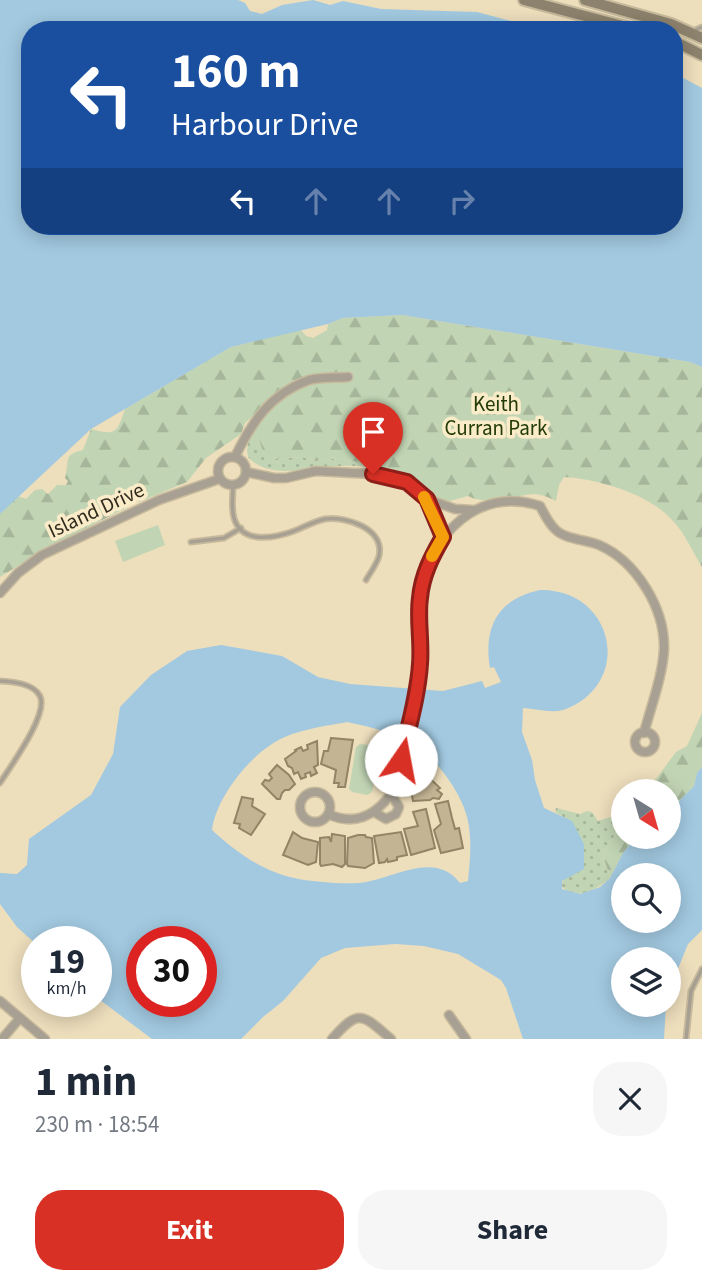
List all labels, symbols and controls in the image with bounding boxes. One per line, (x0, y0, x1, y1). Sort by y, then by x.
text: 160 m (171, 37, 300, 107)
icon: left (56, 49, 147, 140)
text: Harbour Drive (171, 102, 358, 148)
icon: left (224, 182, 262, 220)
icon: ahead (297, 182, 335, 220)
icon: ahead (370, 182, 408, 220)
icon: right (443, 182, 481, 220)
park label: Keith Curran Park (445, 389, 548, 443)
pin (343, 402, 403, 474)
icon: arrive (354, 413, 392, 451)
street label: Island Drive (43, 475, 149, 545)
position arrow (364, 723, 438, 797)
north arrow (611, 779, 681, 849)
map controls (611, 779, 681, 1017)
button: search (611, 863, 681, 933)
speed limit sign: 30 (126, 926, 217, 1017)
text: 19 (48, 937, 85, 987)
button: layers (611, 947, 681, 1017)
text: km/h (47, 976, 86, 1001)
text: 1 min (35, 1052, 137, 1112)
button: close (593, 1062, 667, 1136)
text: 230 m · 18:54 (35, 1108, 159, 1141)
button: Exit (35, 1190, 344, 1270)
button: Share (358, 1190, 667, 1270)

